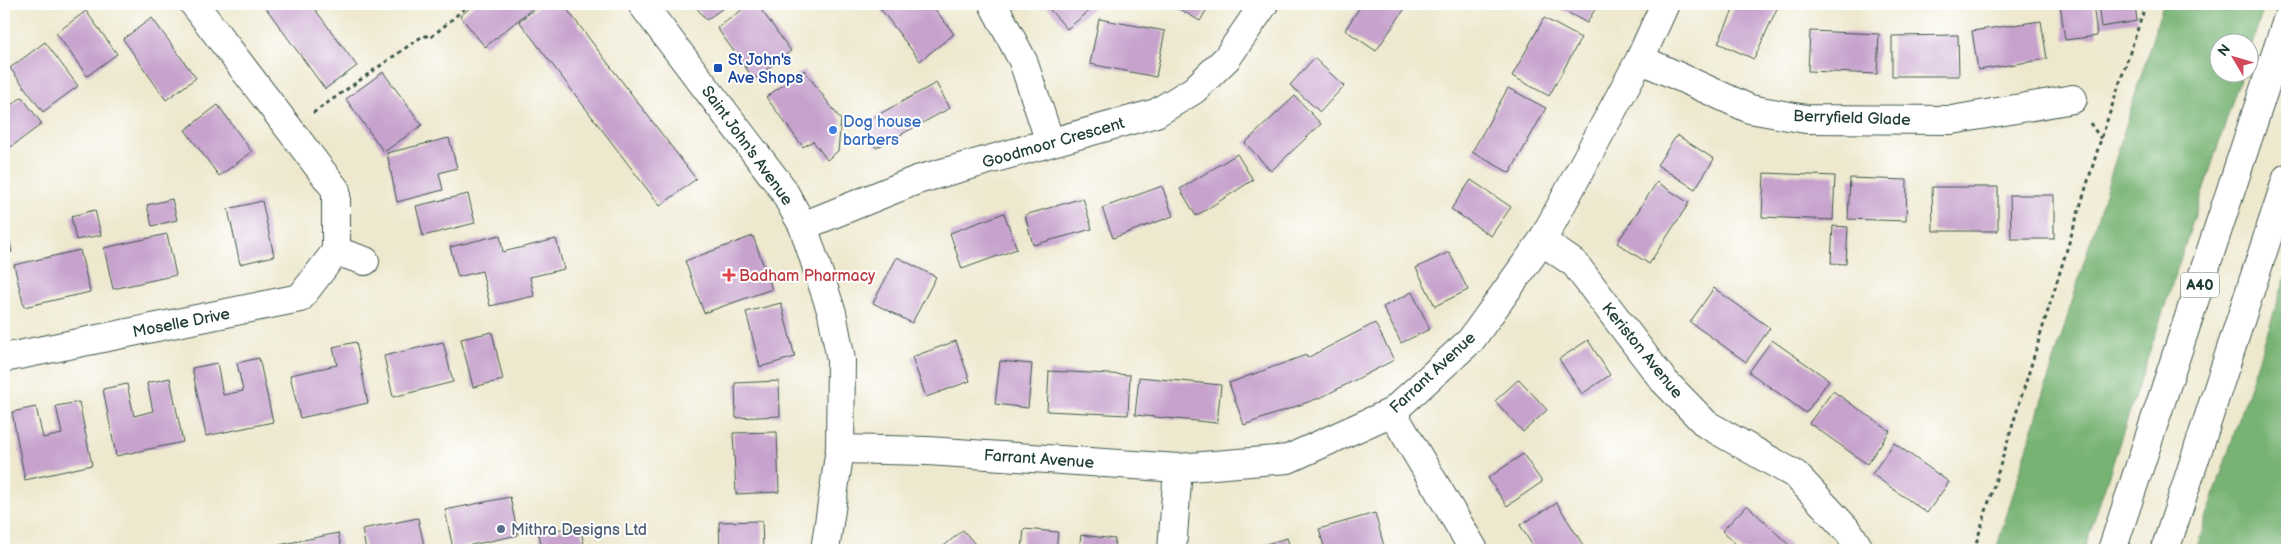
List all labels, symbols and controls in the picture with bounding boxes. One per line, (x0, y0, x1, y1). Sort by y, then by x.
north arrow (2208, 32, 2258, 82)
text: N (2214, 41, 2234, 60)
place label: St John's Ave Shops (728, 51, 803, 88)
marker: St John's Ave Shops (712, 62, 724, 74)
street label: Saint John's Avenue (697, 82, 797, 210)
street label: Berryfield Glade (1793, 107, 1911, 130)
place label: Dog house barbers (843, 113, 922, 150)
street label: Goodmoor Crescent (980, 114, 1127, 173)
marker: Dog house barbers (827, 124, 839, 136)
place label: Badham Pharmacy (739, 267, 876, 286)
marker: Badham Pharmacy (723, 269, 735, 281)
road number: A40 (2181, 272, 2219, 298)
street label: Keriston Avenue (1597, 299, 1687, 403)
street label: Moselle Drive (131, 305, 232, 342)
street label: Farrant Avenue (1386, 328, 1480, 418)
street label: Farrant Avenue (983, 446, 1095, 473)
place label: Mithra Designs Ltd (511, 521, 647, 540)
marker: Mithra Designs Ltd (495, 523, 507, 535)

